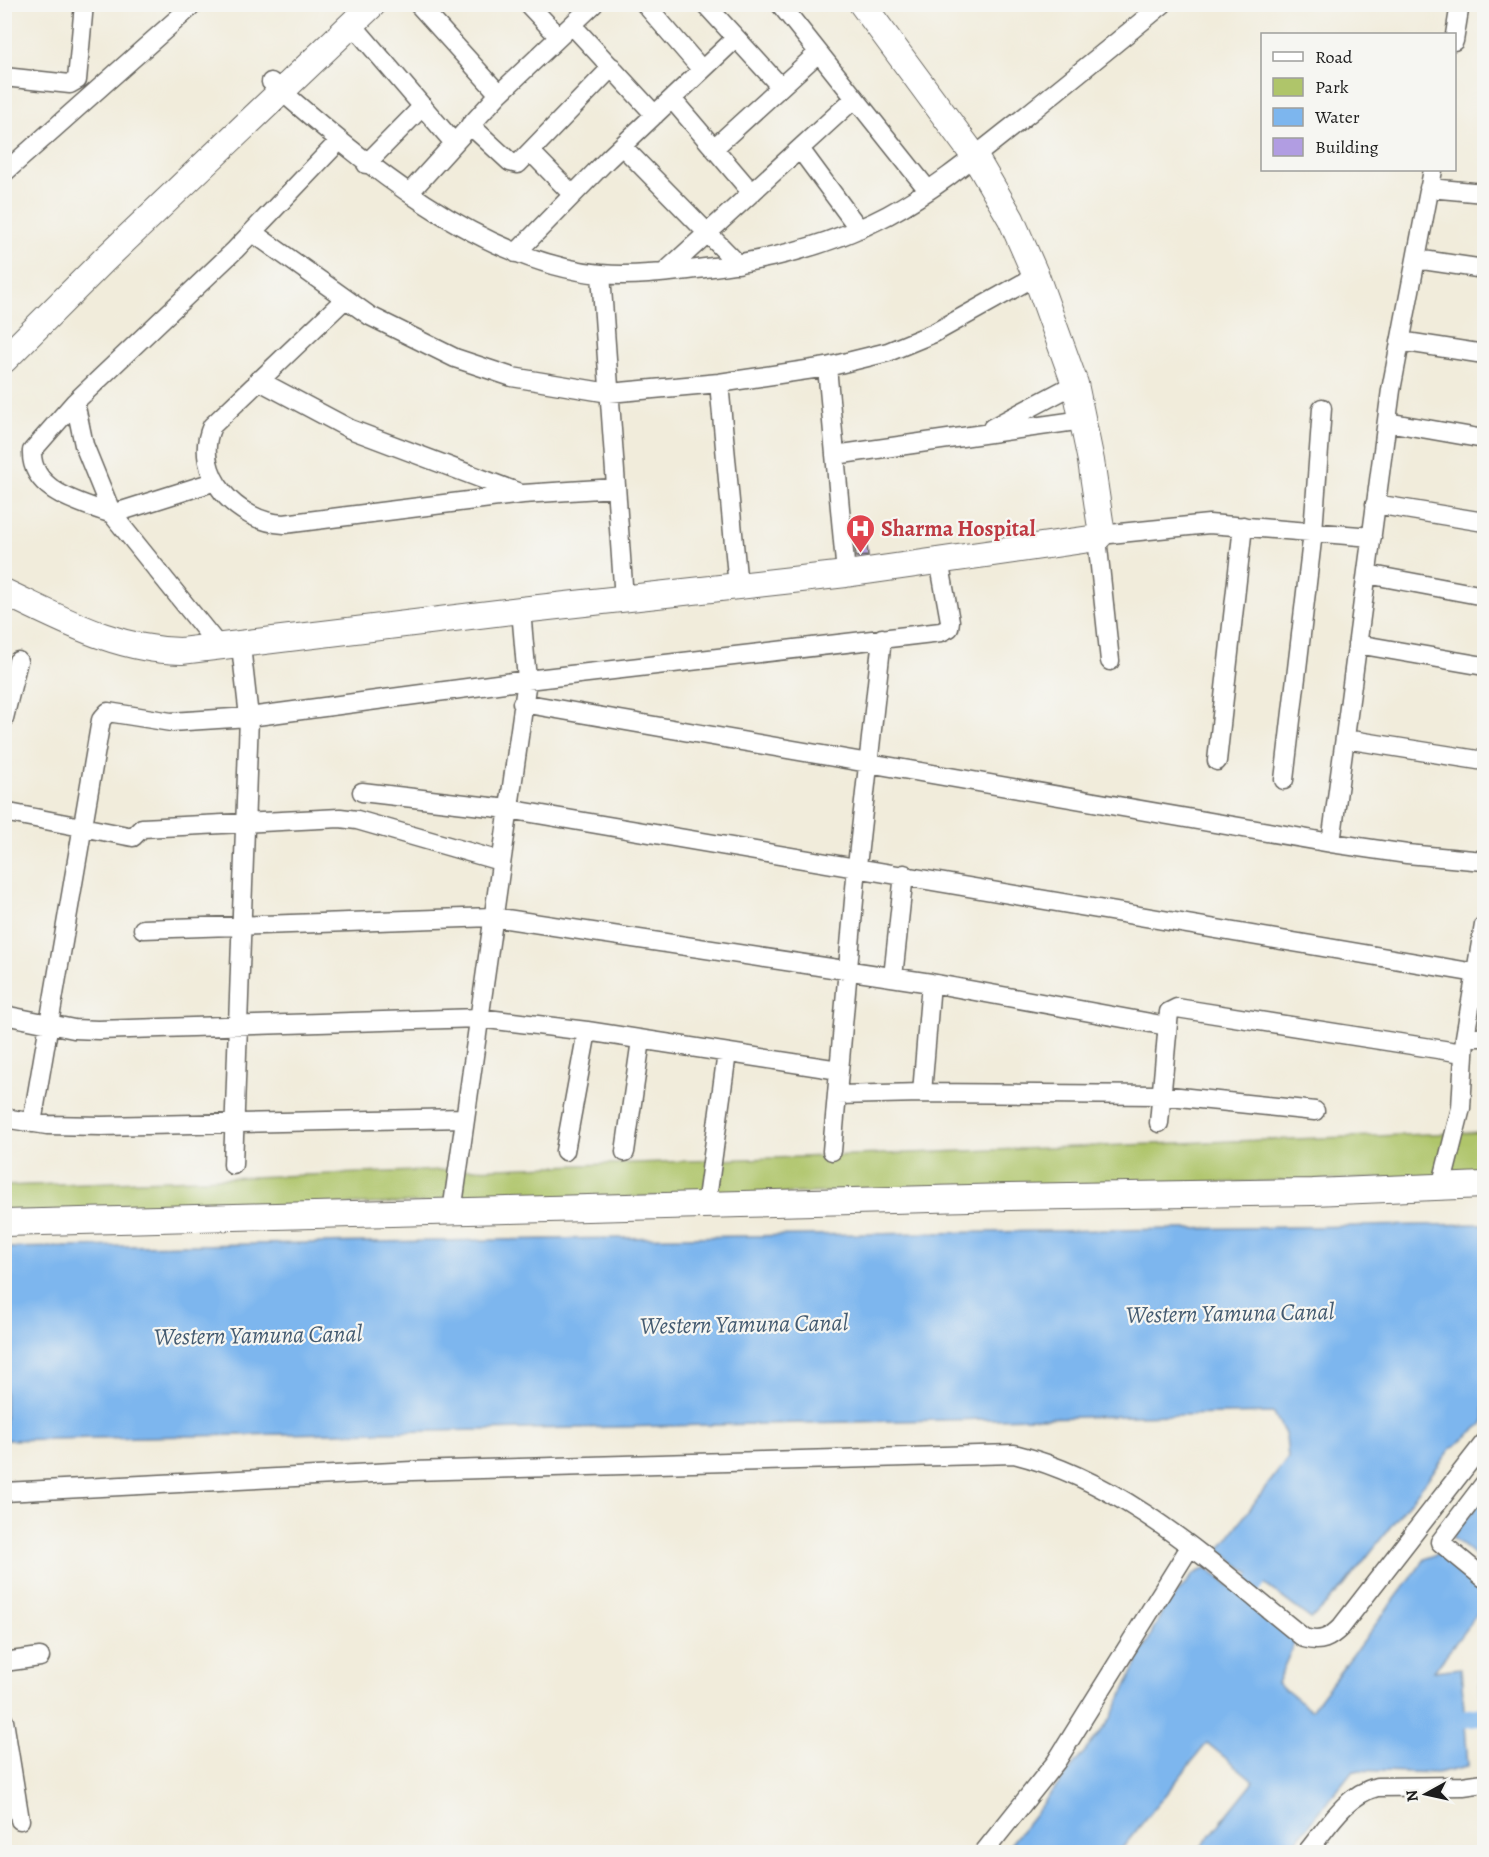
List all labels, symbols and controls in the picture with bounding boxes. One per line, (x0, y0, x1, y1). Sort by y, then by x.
legend (1261, 33, 1456, 171)
text: Road (1315, 45, 1353, 69)
text: Park (1315, 75, 1349, 99)
text: Water (1314, 105, 1360, 129)
text: Building (1315, 135, 1379, 159)
hospital icon: Sharma Hospital (844, 512, 876, 554)
place label: Sharma Hospital (881, 514, 1036, 544)
water label: Western Yamuna Canal (1125, 1295, 1335, 1331)
water label: Western Yamuna Canal (639, 1306, 849, 1342)
water label: Western Yamuna Canal (153, 1317, 363, 1353)
north arrow (1396, 1764, 1456, 1824)
text: N (1400, 1788, 1424, 1803)

